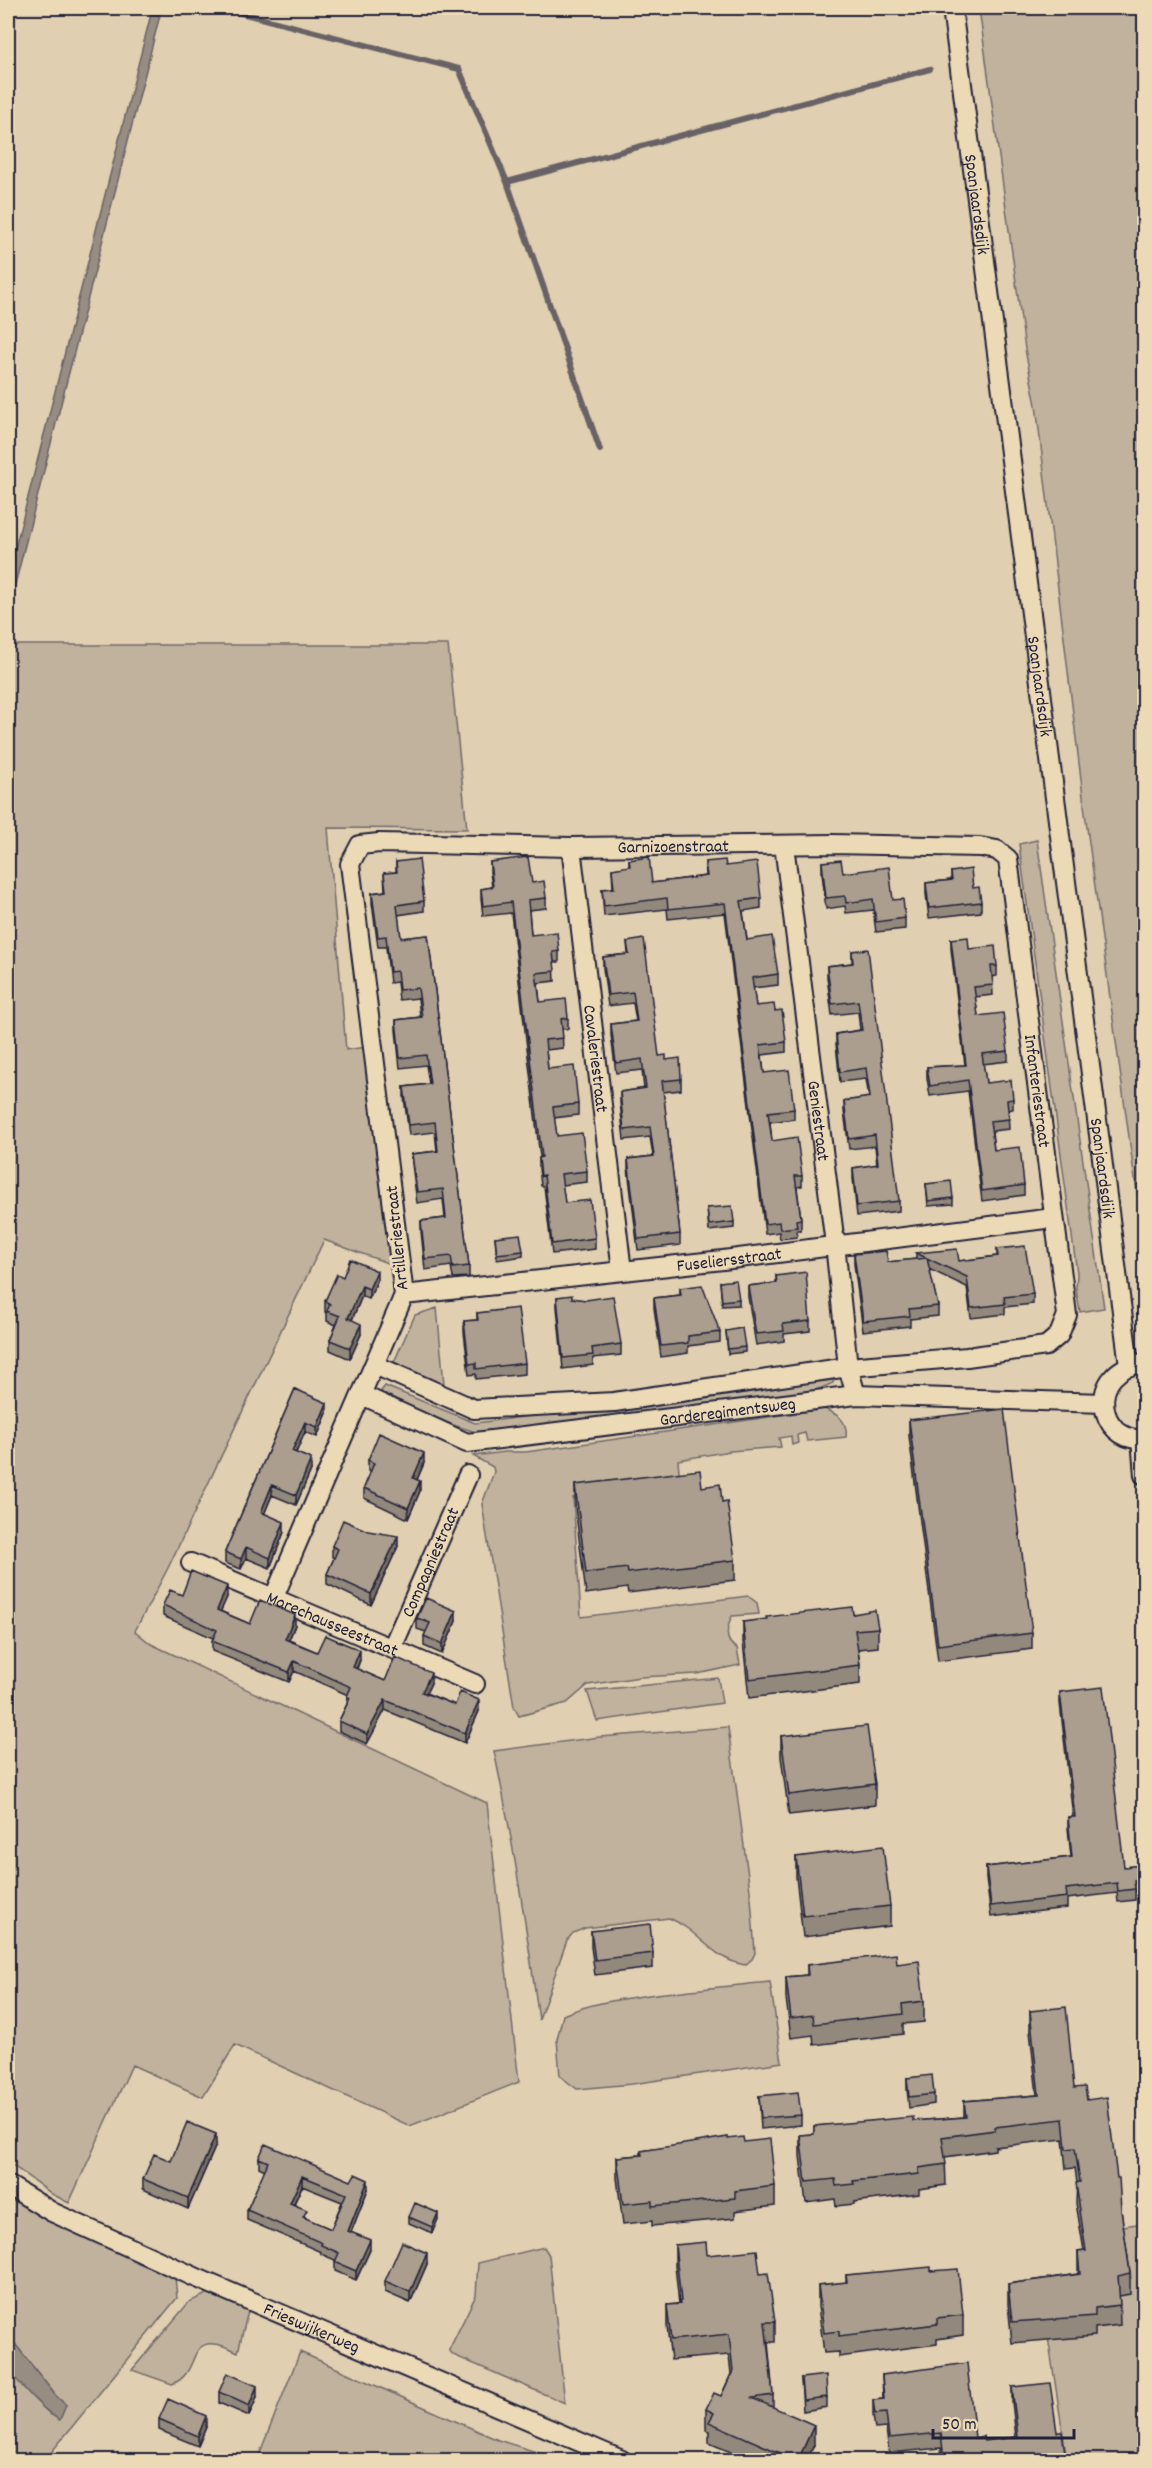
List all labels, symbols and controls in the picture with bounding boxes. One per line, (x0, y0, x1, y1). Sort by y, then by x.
street label: Spanjaardsdijk (956, 153, 994, 256)
street label: Spanjaardsdijk (1019, 635, 1057, 738)
street label: Garnizoenstraat (617, 835, 729, 861)
street label: Cavaleriestraat (575, 1004, 613, 1114)
street label: Infanteriestraat (1016, 1033, 1055, 1150)
street label: Geniestraat (799, 1079, 834, 1163)
street label: Spanjaardsdijk (1082, 1117, 1120, 1220)
street label: Artilleriestraat (381, 1184, 416, 1291)
street label: Fuseliersstraat (675, 1243, 784, 1280)
street label: Garderegimentsweg (659, 1393, 797, 1434)
street label: Compagniestraat (397, 1504, 467, 1622)
street label: Marechausseestraat (262, 1587, 402, 1665)
street label: Frieswijkerweg (259, 2298, 363, 2361)
scale bar (933, 2402, 1074, 2440)
text: 50 m (942, 2413, 977, 2438)

